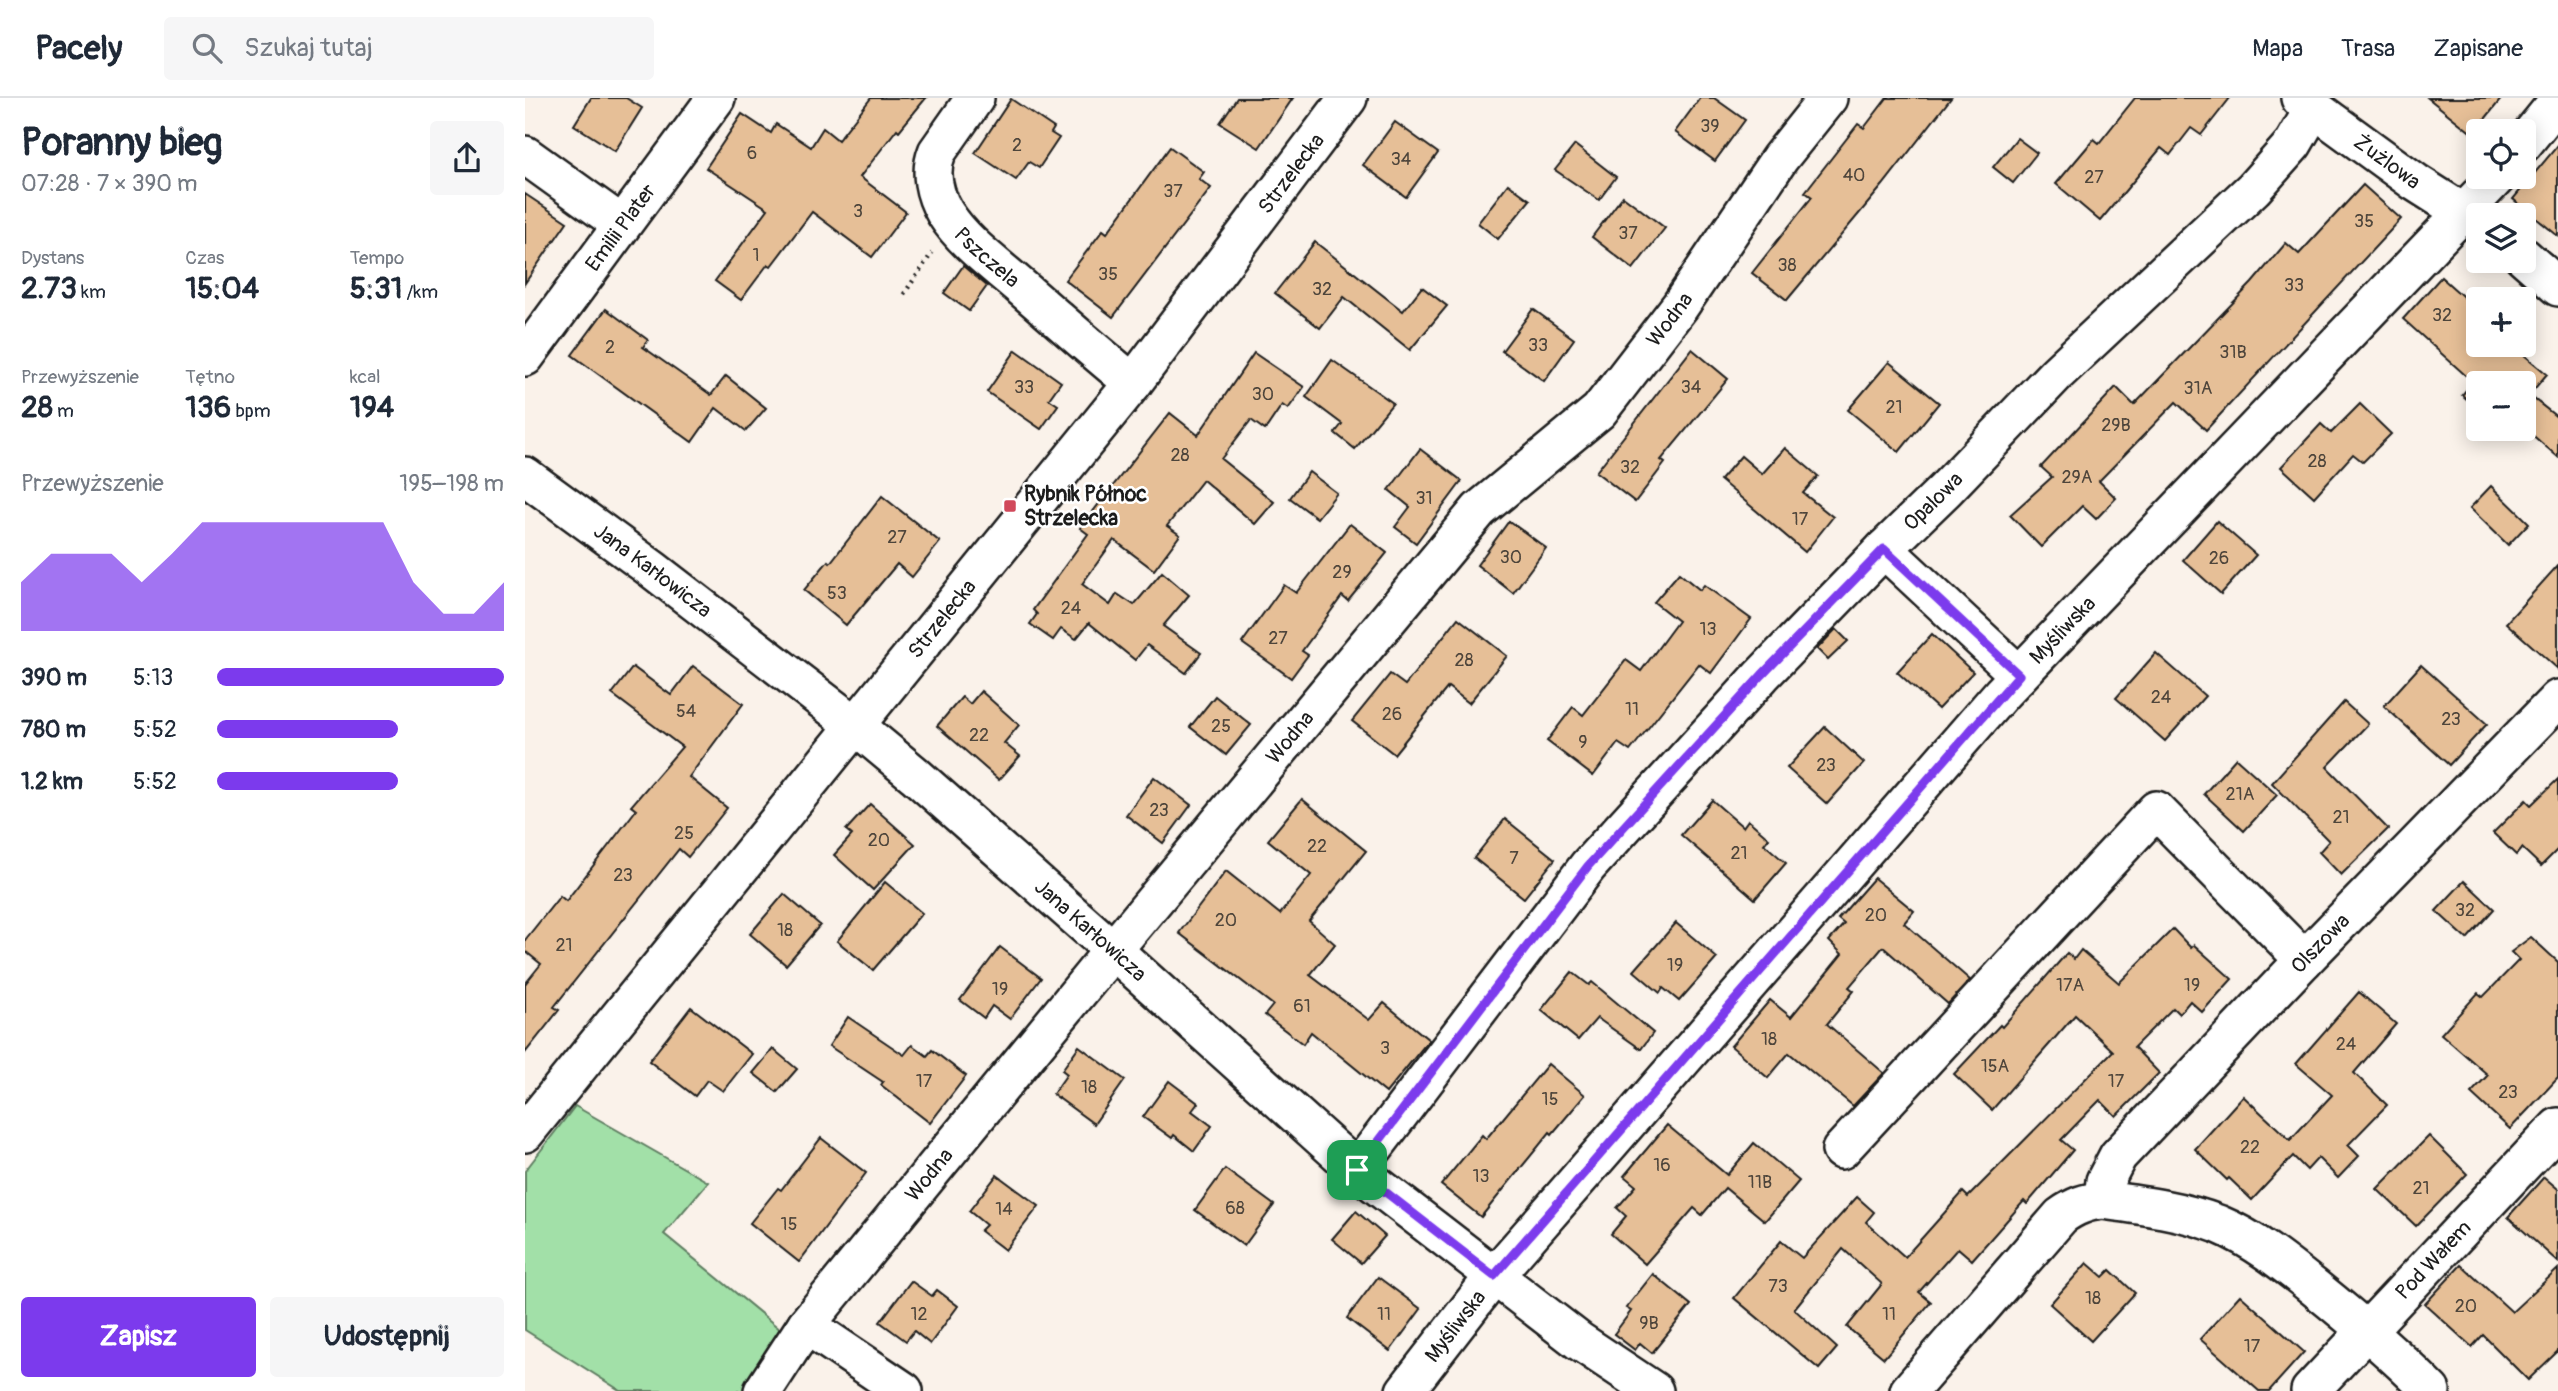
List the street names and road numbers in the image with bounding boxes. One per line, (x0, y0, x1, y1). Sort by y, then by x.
street label: Strzelecka (1252, 128, 1331, 219)
street label: Żużlowa (2348, 129, 2426, 196)
street label: Emilii Plater (580, 178, 663, 277)
street label: Pszczela (948, 222, 1025, 294)
street label: Wodna (1641, 287, 1699, 352)
street label: Opalowa (1898, 466, 1969, 537)
street label: Jana Karłowicza (588, 518, 717, 624)
street label: Strzelecka (902, 574, 982, 664)
street label: Myśliwska (2024, 591, 2102, 670)
street label: Wodna (1260, 706, 1320, 770)
street label: Jana Karłowicza (1029, 874, 1152, 988)
street label: Olszowa (2285, 908, 2356, 980)
street label: Wodna (900, 1143, 959, 1207)
street label: Pod Wałem (2390, 1215, 2477, 1306)
street label: Myśliwska (1419, 1285, 1492, 1368)

